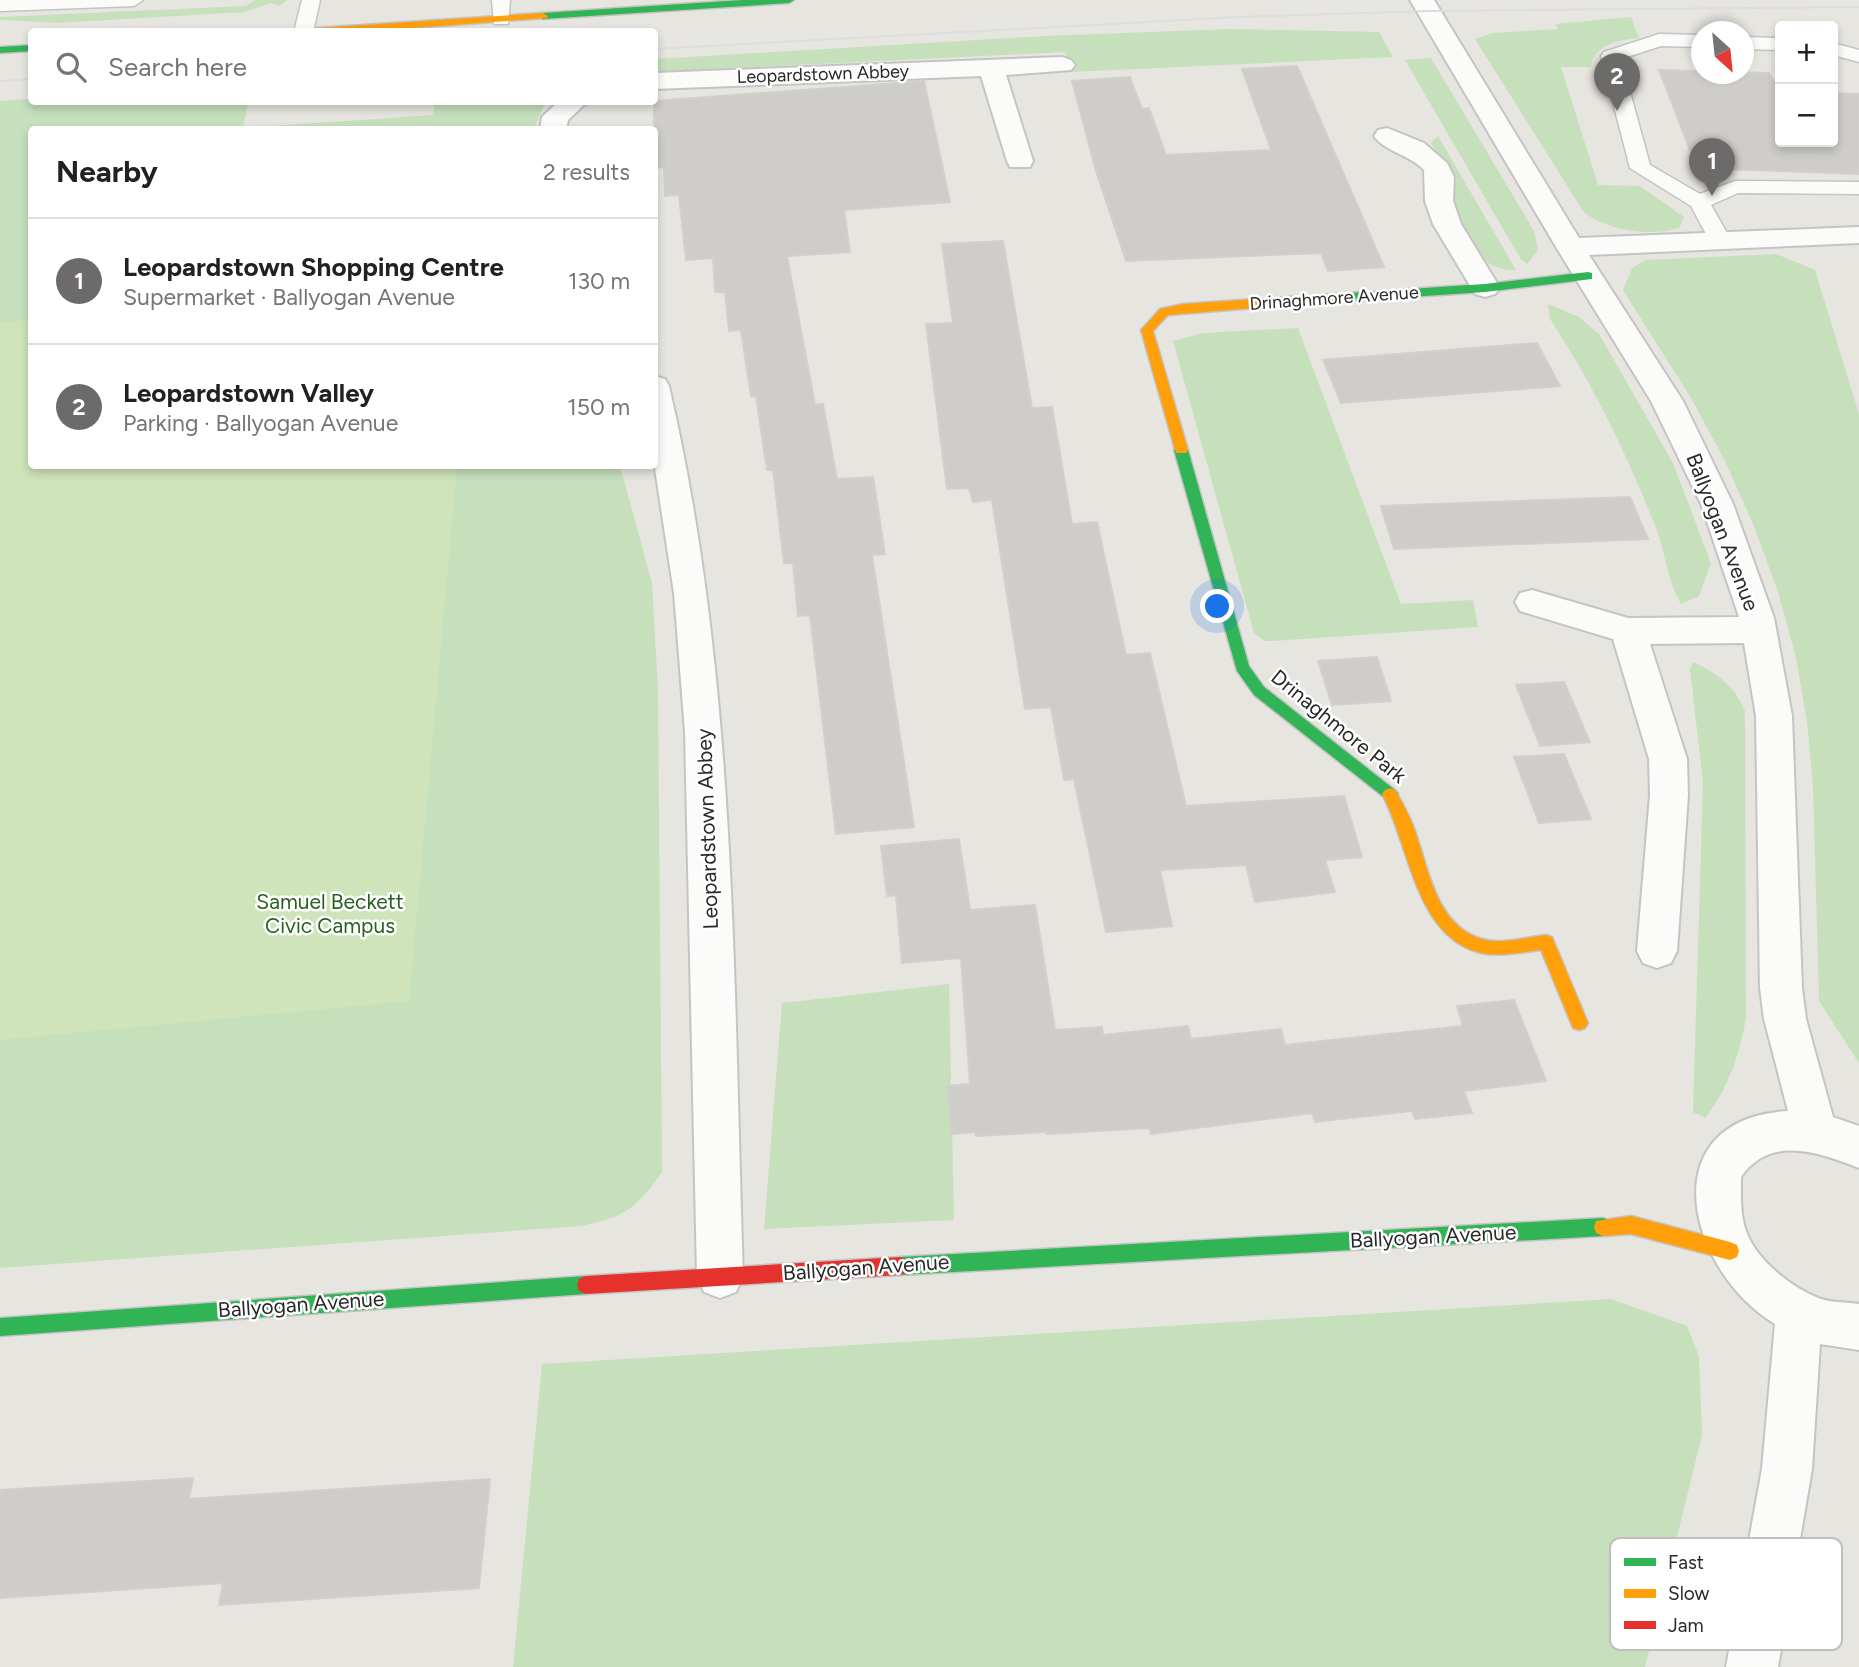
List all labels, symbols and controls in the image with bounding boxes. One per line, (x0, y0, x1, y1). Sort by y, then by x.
north arrow (1691, 21, 1754, 84)
map controls (1775, 21, 1838, 147)
button: + (1775, 21, 1838, 84)
search box (28, 28, 658, 105)
icon: search (52, 48, 90, 86)
text: Search here (108, 51, 247, 83)
pin: 2 (1594, 53, 1640, 111)
street label: Leopardstown Abbey (736, 60, 910, 88)
button: − (1775, 84, 1838, 147)
pin: 1 (1689, 138, 1735, 196)
text: Nearby (56, 153, 158, 190)
text: 2 results (543, 158, 630, 186)
text: Leopardstown Shopping Centre (123, 251, 504, 283)
text: 1 (74, 267, 84, 295)
text: 130 m (568, 267, 630, 295)
street label: Drinaghmore Avenue (1249, 281, 1419, 315)
text: Supermarket · Ballyogan Avenue (123, 283, 455, 311)
text: Leopardstown Valley (123, 377, 374, 409)
text: 2 (72, 393, 86, 421)
text: 150 m (567, 393, 630, 421)
text: Parking · Ballyogan Avenue (123, 409, 398, 437)
street label: Ballyogan Avenue (1681, 450, 1765, 614)
your location (1200, 589, 1234, 623)
street label: Drinaghmore Park (1266, 664, 1412, 789)
street label: Leopardstown Abbey (691, 728, 723, 930)
park label: Samuel Beckett Civic Campus (256, 889, 404, 938)
street label: Ballyogan Avenue (1349, 1219, 1517, 1253)
street label: Ballyogan Avenue (782, 1249, 950, 1285)
street label: Ballyogan Avenue (217, 1286, 385, 1322)
legend (1610, 1538, 1842, 1650)
text: Fast (1668, 1551, 1704, 1574)
text: Slow (1668, 1582, 1710, 1605)
text: Jam (1668, 1614, 1704, 1637)

